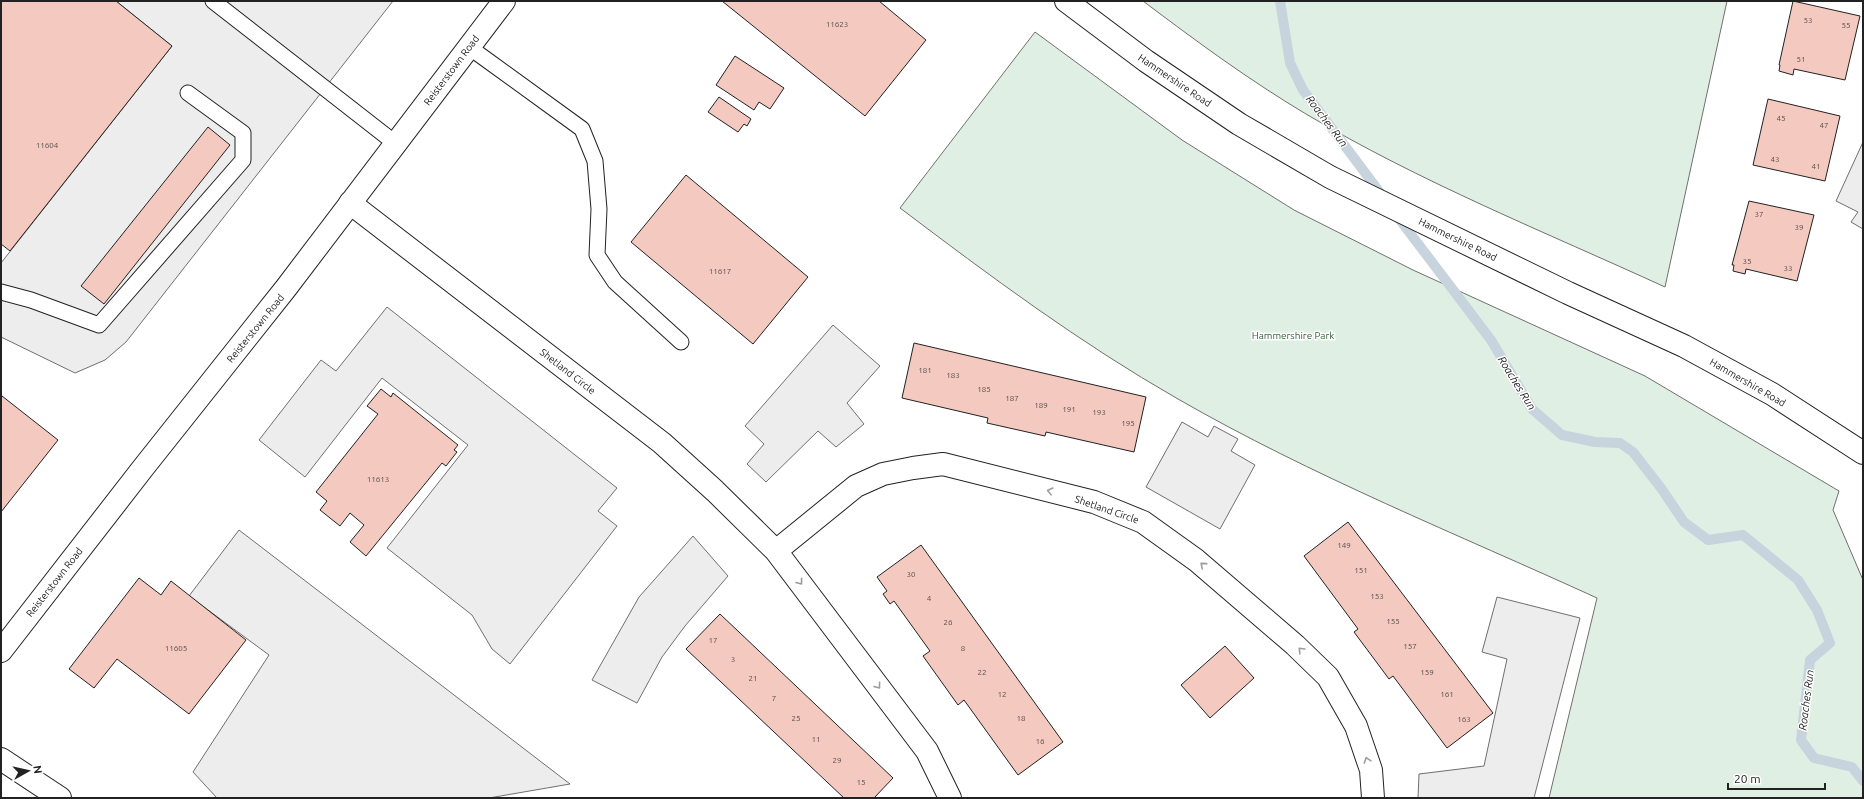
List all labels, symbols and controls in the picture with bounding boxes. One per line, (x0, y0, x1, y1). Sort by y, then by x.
house number: 53 (1803, 16, 1813, 25)
house number: 11623 (826, 20, 848, 29)
house number: 55 (1841, 21, 1851, 30)
street label: Reisterstown Road (422, 33, 481, 107)
street label: Hammershire Road (1136, 52, 1213, 109)
house number: 51 (1796, 55, 1806, 64)
water label: Roaches Run (1304, 93, 1350, 149)
house number: 45 (1776, 114, 1786, 123)
house number: 47 (1819, 121, 1829, 130)
house number: 11604 (36, 141, 59, 150)
house number: 43 (1770, 155, 1780, 164)
house number: 41 (1811, 162, 1821, 171)
house number: 37 (1754, 210, 1764, 219)
street label: Hammershire Road (1417, 216, 1499, 263)
house number: 39 (1794, 223, 1804, 232)
house number: 35 (1742, 257, 1752, 266)
house number: 33 (1783, 264, 1793, 273)
house number: 11617 (709, 267, 731, 276)
street label: Reisterstown Road (224, 292, 286, 365)
park label: Hammershire Park (1252, 330, 1334, 341)
street label: Shetland Circle (538, 346, 598, 396)
water label: Roaches Run (1496, 354, 1538, 412)
street label: Hammershire Road (1708, 356, 1788, 409)
house number: 181 (918, 366, 932, 375)
house number: 183 (946, 371, 960, 380)
house number: 185 (977, 385, 991, 394)
house number: 187 (1005, 394, 1019, 403)
house number: 189 (1034, 401, 1048, 410)
house number: 191 (1062, 405, 1076, 414)
house number: 193 (1092, 408, 1106, 417)
house number: 195 (1121, 419, 1135, 428)
house number: 11613 (367, 475, 389, 484)
one-way arrow (1047, 488, 1053, 496)
street label: Shetland Circle (1073, 493, 1140, 526)
house number: 149 (1337, 541, 1351, 550)
street label: Reisterstown Road (24, 545, 85, 619)
one-way arrow (1200, 563, 1207, 570)
house number: 151 (1354, 566, 1368, 575)
house number: 30 (906, 570, 916, 579)
one-way arrow (795, 577, 802, 584)
house number: 153 (1370, 592, 1384, 601)
house number: 4 (927, 594, 932, 603)
house number: 155 (1386, 617, 1400, 626)
house number: 26 (943, 618, 953, 627)
house number: 17 (708, 636, 718, 645)
house number: 157 (1403, 642, 1417, 651)
house number: 11605 (165, 644, 187, 653)
house number: 8 (961, 644, 966, 653)
one-way arrow (1298, 647, 1306, 655)
house number: 3 (731, 655, 735, 664)
house number: 22 (977, 668, 987, 677)
house number: 159 (1420, 668, 1434, 677)
water label: Roaches Run (1796, 669, 1816, 731)
house number: 21 (748, 674, 758, 683)
one-way arrow (873, 681, 880, 688)
house number: 12 (997, 690, 1007, 699)
house number: 161 (1440, 690, 1454, 699)
house number: 7 (772, 694, 776, 703)
house number: 25 (791, 714, 801, 723)
house number: 18 (1016, 714, 1026, 723)
house number: 163 (1457, 715, 1471, 724)
house number: 11 (811, 735, 821, 744)
house number: 16 (1035, 737, 1045, 746)
north arrow (8, 751, 48, 791)
house number: 29 (832, 756, 842, 765)
one-way arrow (1363, 756, 1372, 763)
text: N (31, 765, 44, 775)
scale bar (1728, 765, 1825, 791)
text: 20 m (1734, 772, 1761, 785)
house number: 15 (856, 778, 866, 787)

